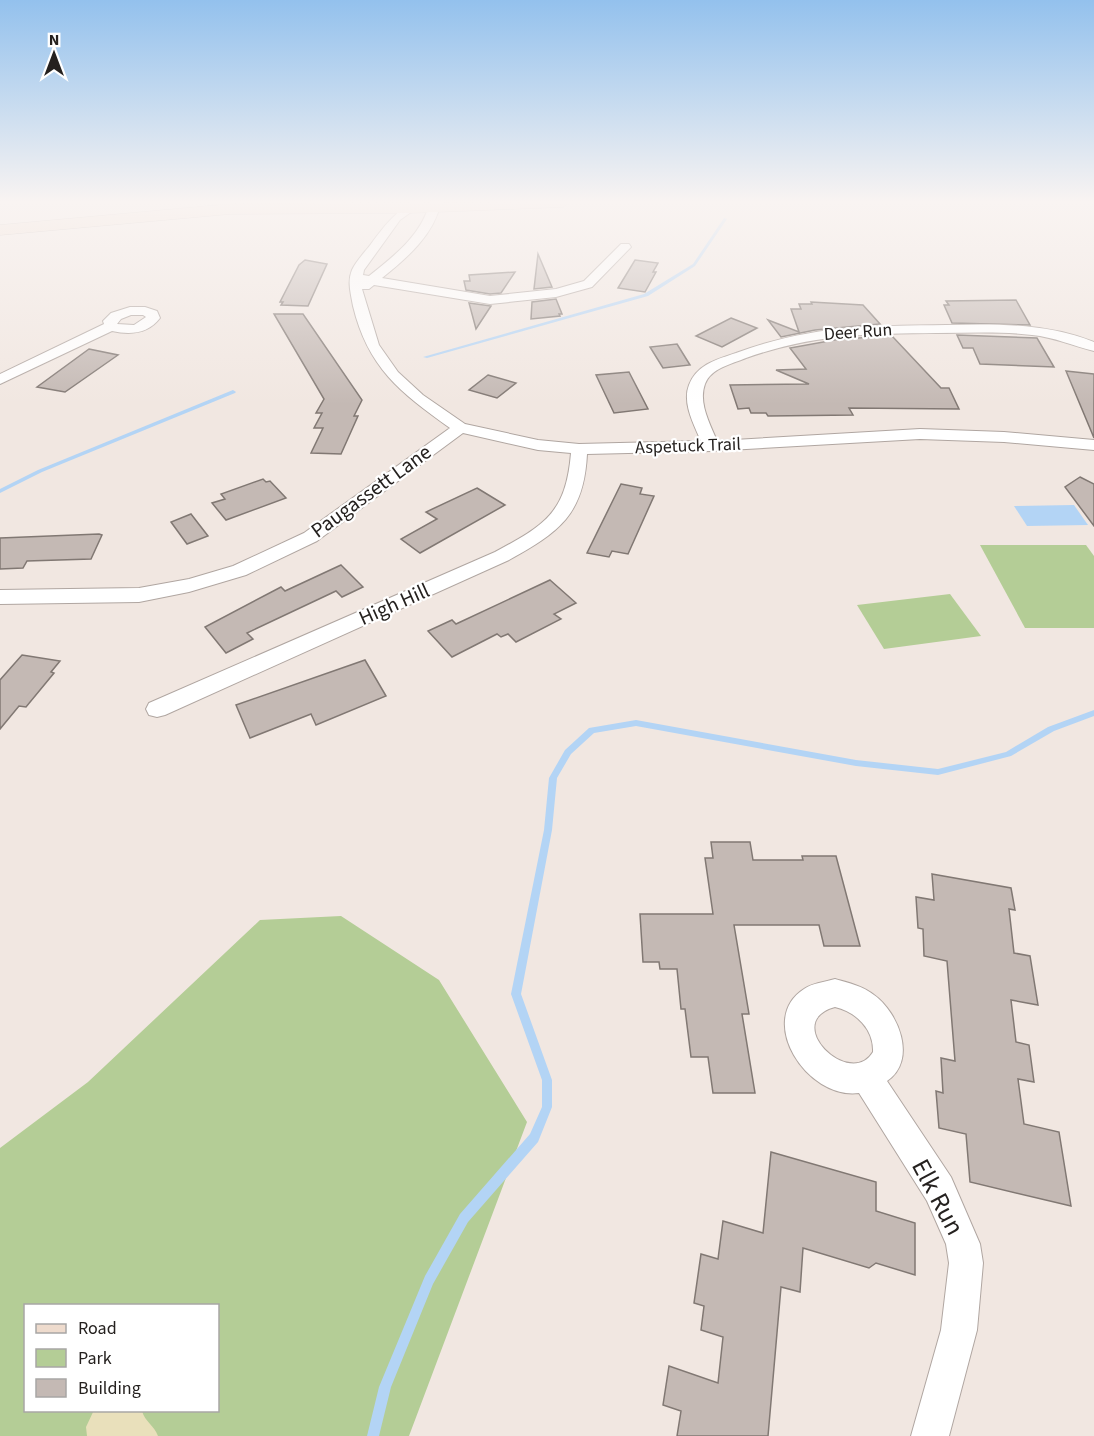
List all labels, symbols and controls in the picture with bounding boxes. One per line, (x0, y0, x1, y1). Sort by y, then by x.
north arrow (24, 24, 84, 84)
text: N (49, 29, 59, 51)
street label: Deer Run (823, 317, 893, 347)
street label: Aspetuck Trail (635, 432, 741, 460)
street label: Paugassett Lane (305, 437, 437, 545)
street label: High Hill (354, 575, 434, 633)
street label: Elk Run (903, 1152, 973, 1242)
legend (24, 1304, 219, 1412)
text: Road (78, 1316, 117, 1341)
text: Park (78, 1346, 112, 1371)
text: Building (78, 1376, 141, 1401)

